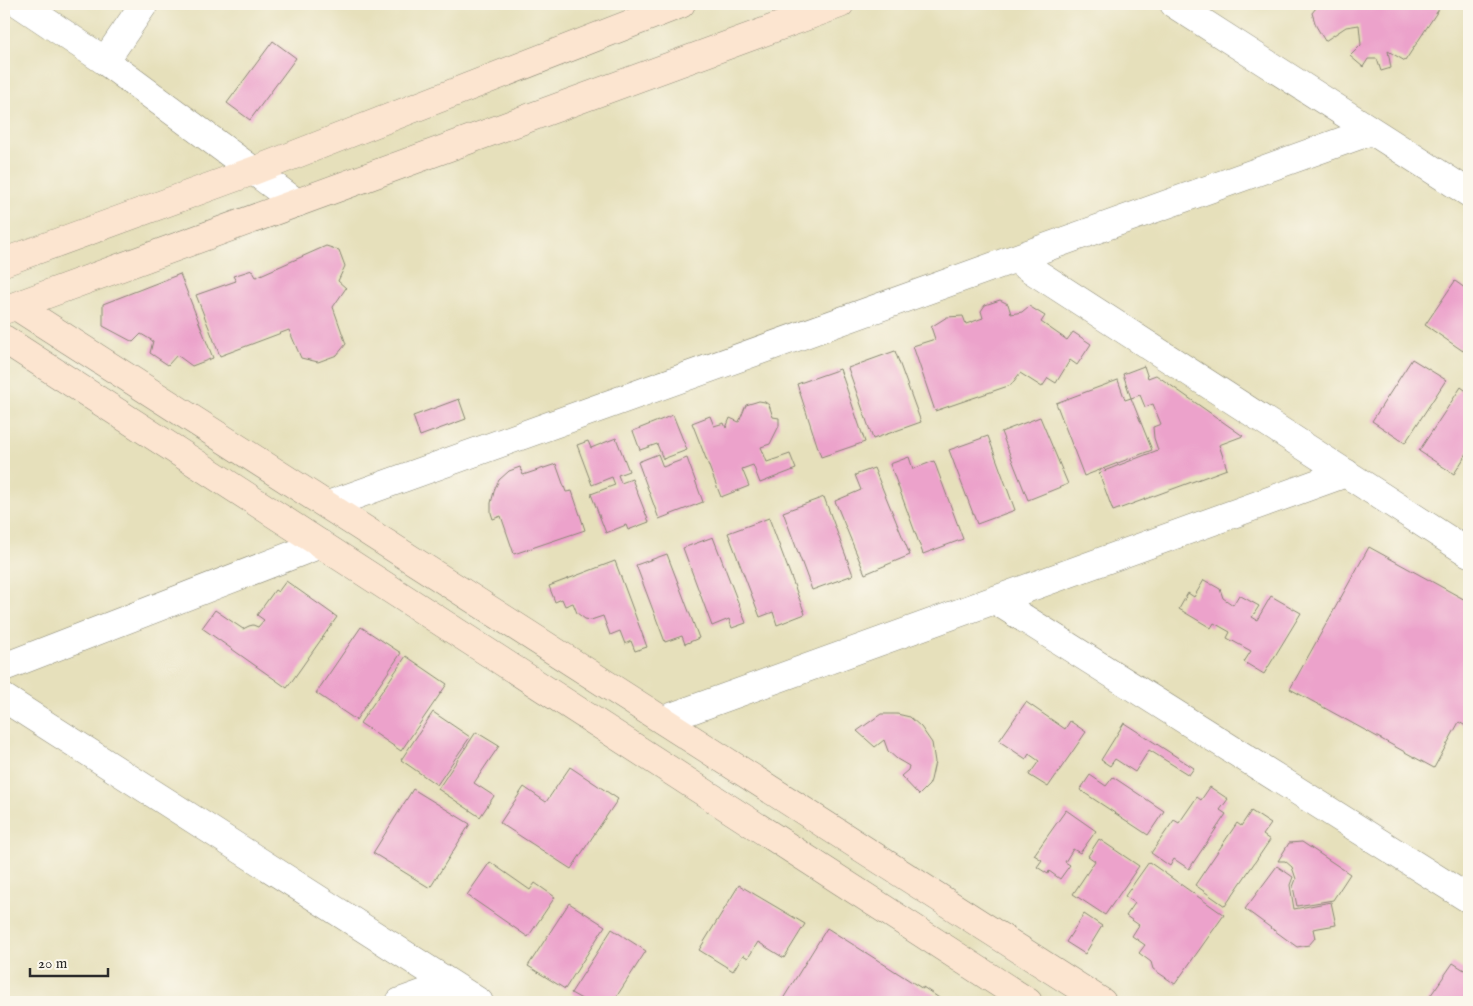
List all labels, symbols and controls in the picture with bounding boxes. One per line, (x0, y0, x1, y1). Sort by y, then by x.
scale bar (30, 946, 108, 978)
text: 20 m (38, 954, 68, 973)

